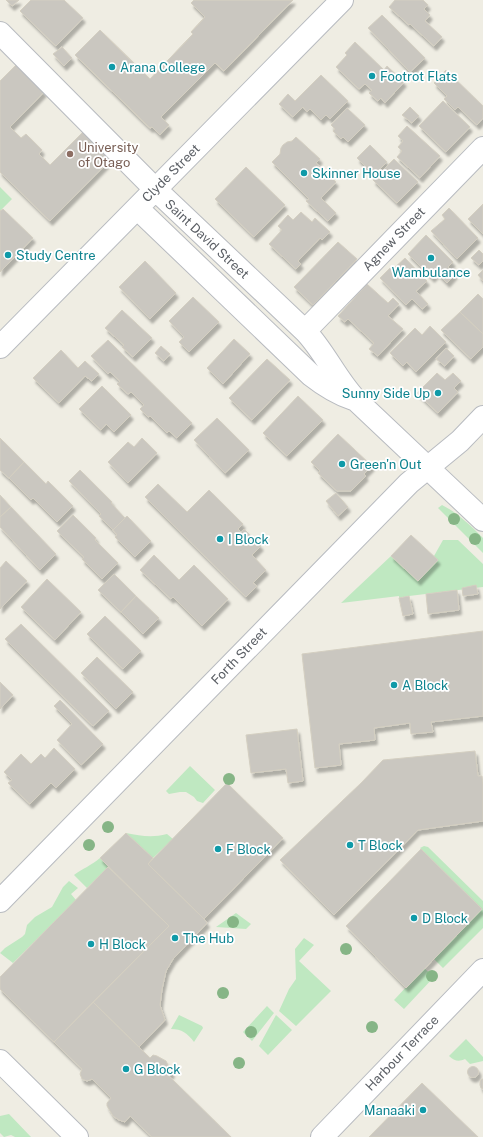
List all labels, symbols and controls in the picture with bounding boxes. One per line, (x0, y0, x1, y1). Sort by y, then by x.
place label: Arana College (120, 60, 205, 75)
marker: Arana College (107, 62, 117, 72)
place label: Footrot Flats (380, 69, 457, 84)
marker: Footrot Flats (367, 71, 377, 81)
place label: University of Otago (78, 140, 139, 170)
street label: Clyde Street (139, 141, 203, 205)
marker: University of Otago (65, 149, 75, 159)
place label: Skinner House (312, 166, 401, 181)
marker: Skinner House (299, 168, 309, 178)
street label: Saint David Street (162, 196, 252, 282)
street label: Agnew Street (360, 204, 428, 274)
place label: Study Centre (16, 248, 96, 263)
marker: Study Centre (3, 250, 13, 260)
marker: Wambulance (426, 253, 436, 263)
place label: Wambulance (392, 265, 470, 280)
place label: Sunny Side Up (342, 386, 430, 401)
marker: Sunny Side Up (433, 388, 443, 398)
place label: Green'n Out (350, 457, 421, 472)
marker: Green'n Out (337, 459, 347, 469)
place label: I Block (228, 532, 269, 547)
marker: I Block (215, 534, 225, 544)
street label: Forth Street (208, 624, 270, 688)
place label: A Block (402, 678, 448, 693)
marker: A Block (389, 680, 399, 690)
place label: T Block (358, 838, 403, 853)
marker: T Block (345, 840, 355, 850)
place label: F Block (226, 842, 271, 857)
marker: F Block (213, 844, 223, 854)
place label: D Block (422, 911, 468, 926)
marker: D Block (409, 913, 419, 923)
place label: The Hub (183, 931, 234, 946)
marker: The Hub (170, 933, 180, 943)
place label: H Block (99, 937, 146, 952)
marker: H Block (86, 939, 96, 949)
street label: Harbour Terrace (362, 1012, 442, 1094)
place label: G Block (134, 1062, 181, 1077)
marker: G Block (121, 1064, 131, 1074)
place label: Manaaki (364, 1103, 415, 1118)
marker: Manaaki (418, 1105, 428, 1115)

